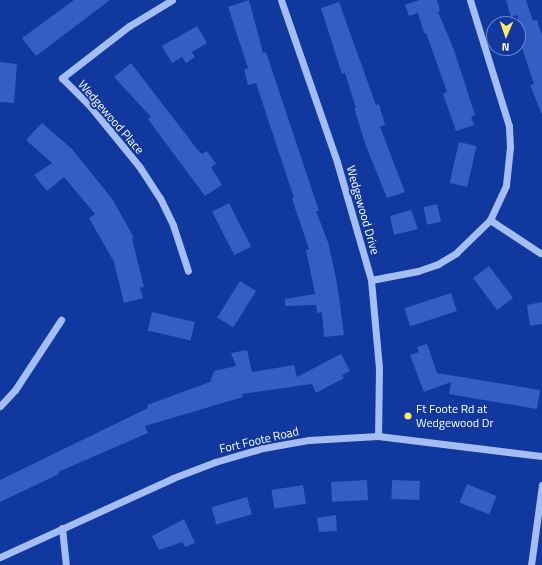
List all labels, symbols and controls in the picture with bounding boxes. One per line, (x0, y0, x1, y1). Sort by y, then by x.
north arrow (486, 16, 526, 56)
text: N (502, 39, 510, 55)
street label: Wedgewood Place (75, 77, 147, 157)
street label: Wedgewood Drive (343, 164, 383, 256)
place label: Ft Foote Rd at Wedgewood Dr (416, 402, 494, 430)
marker: Ft Foote Rd at Wedgewood Dr (403, 411, 413, 421)
street label: Fort Foote Road (218, 424, 300, 456)

